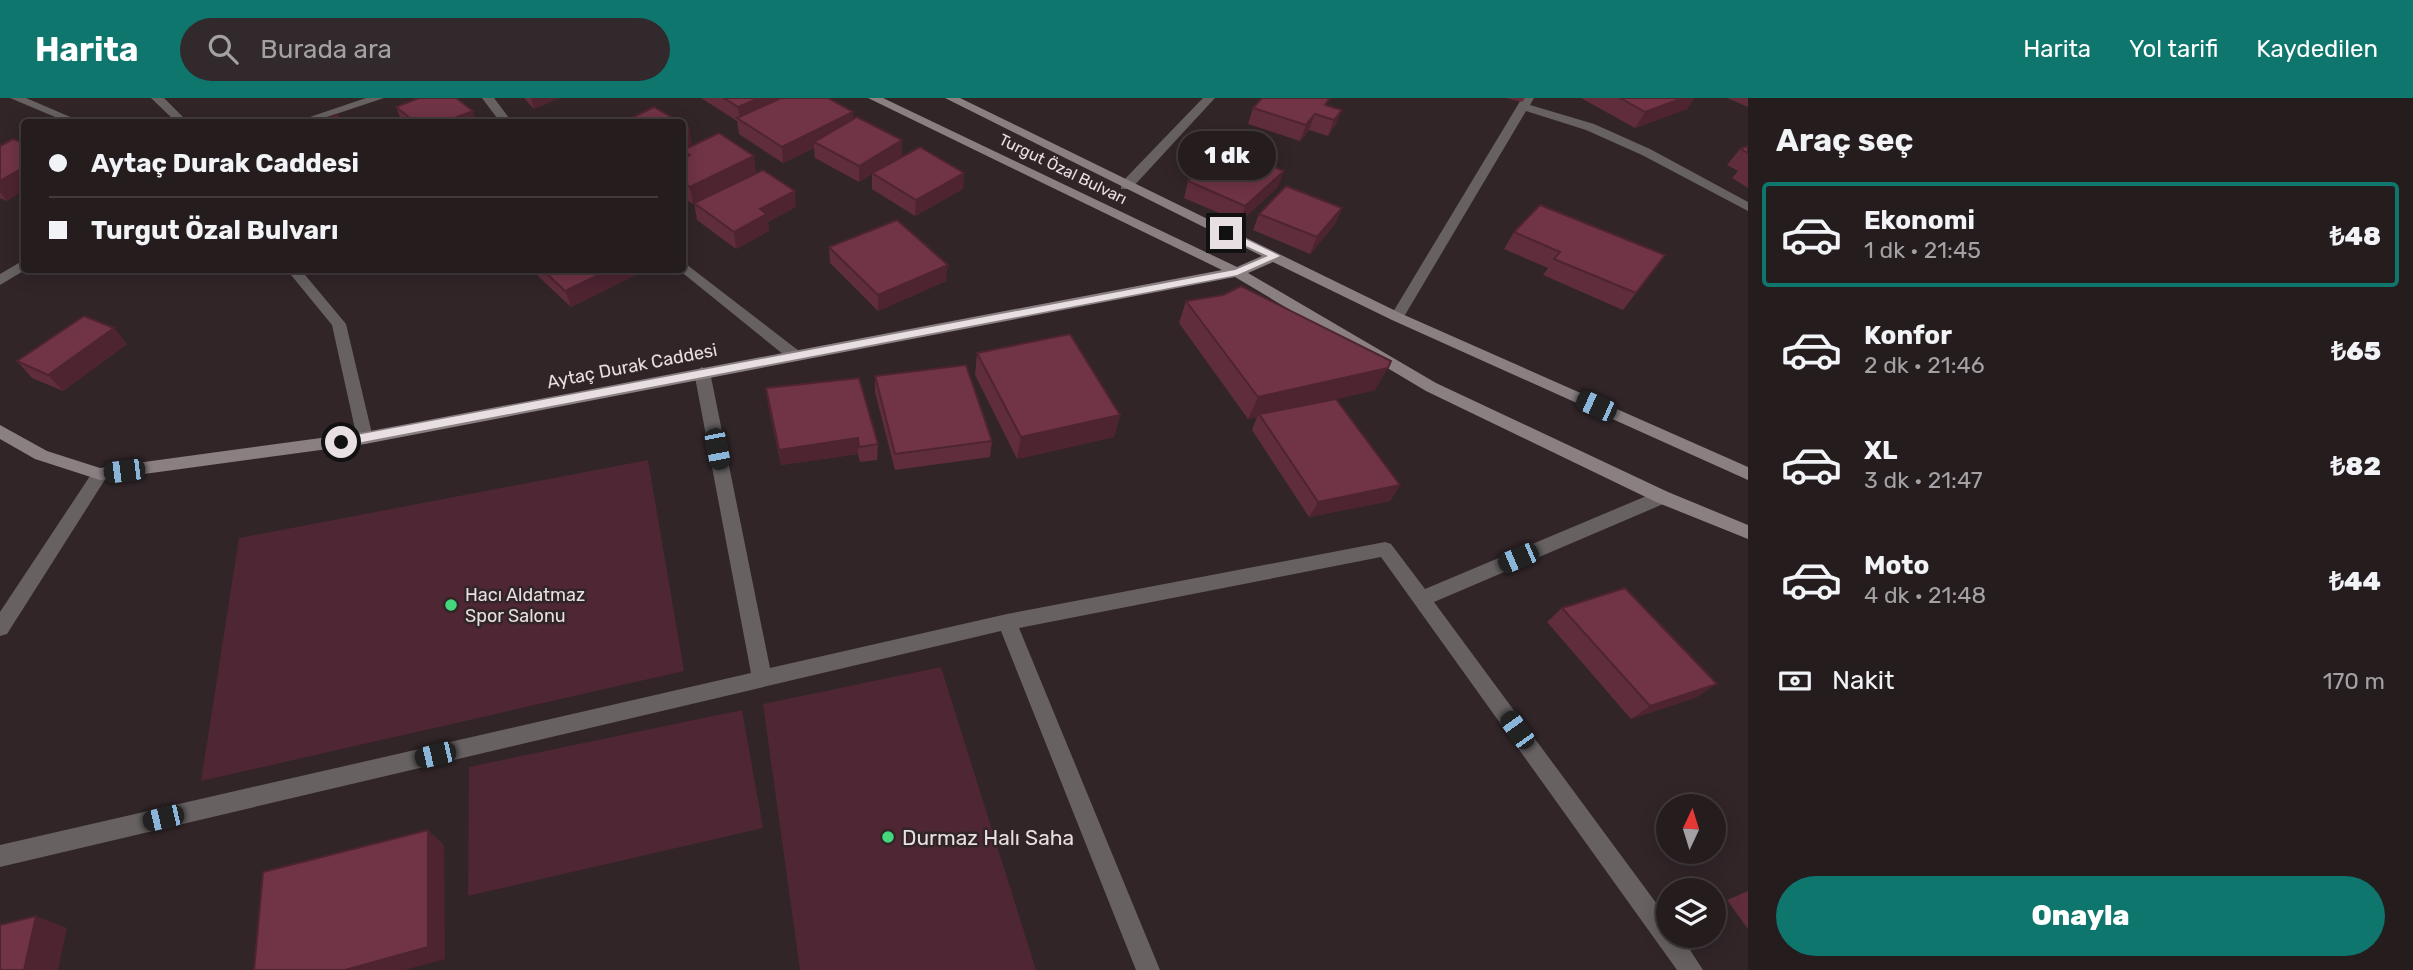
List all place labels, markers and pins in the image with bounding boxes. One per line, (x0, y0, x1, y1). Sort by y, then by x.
place label: Hacı Aldatmaz Spor Salonu (465, 584, 585, 627)
marker: Hacı Aldatmaz Spor Salonu (443, 597, 459, 613)
place label: Durmaz Halı Saha (902, 825, 1074, 850)
marker: Durmaz Halı Saha (880, 829, 896, 845)

